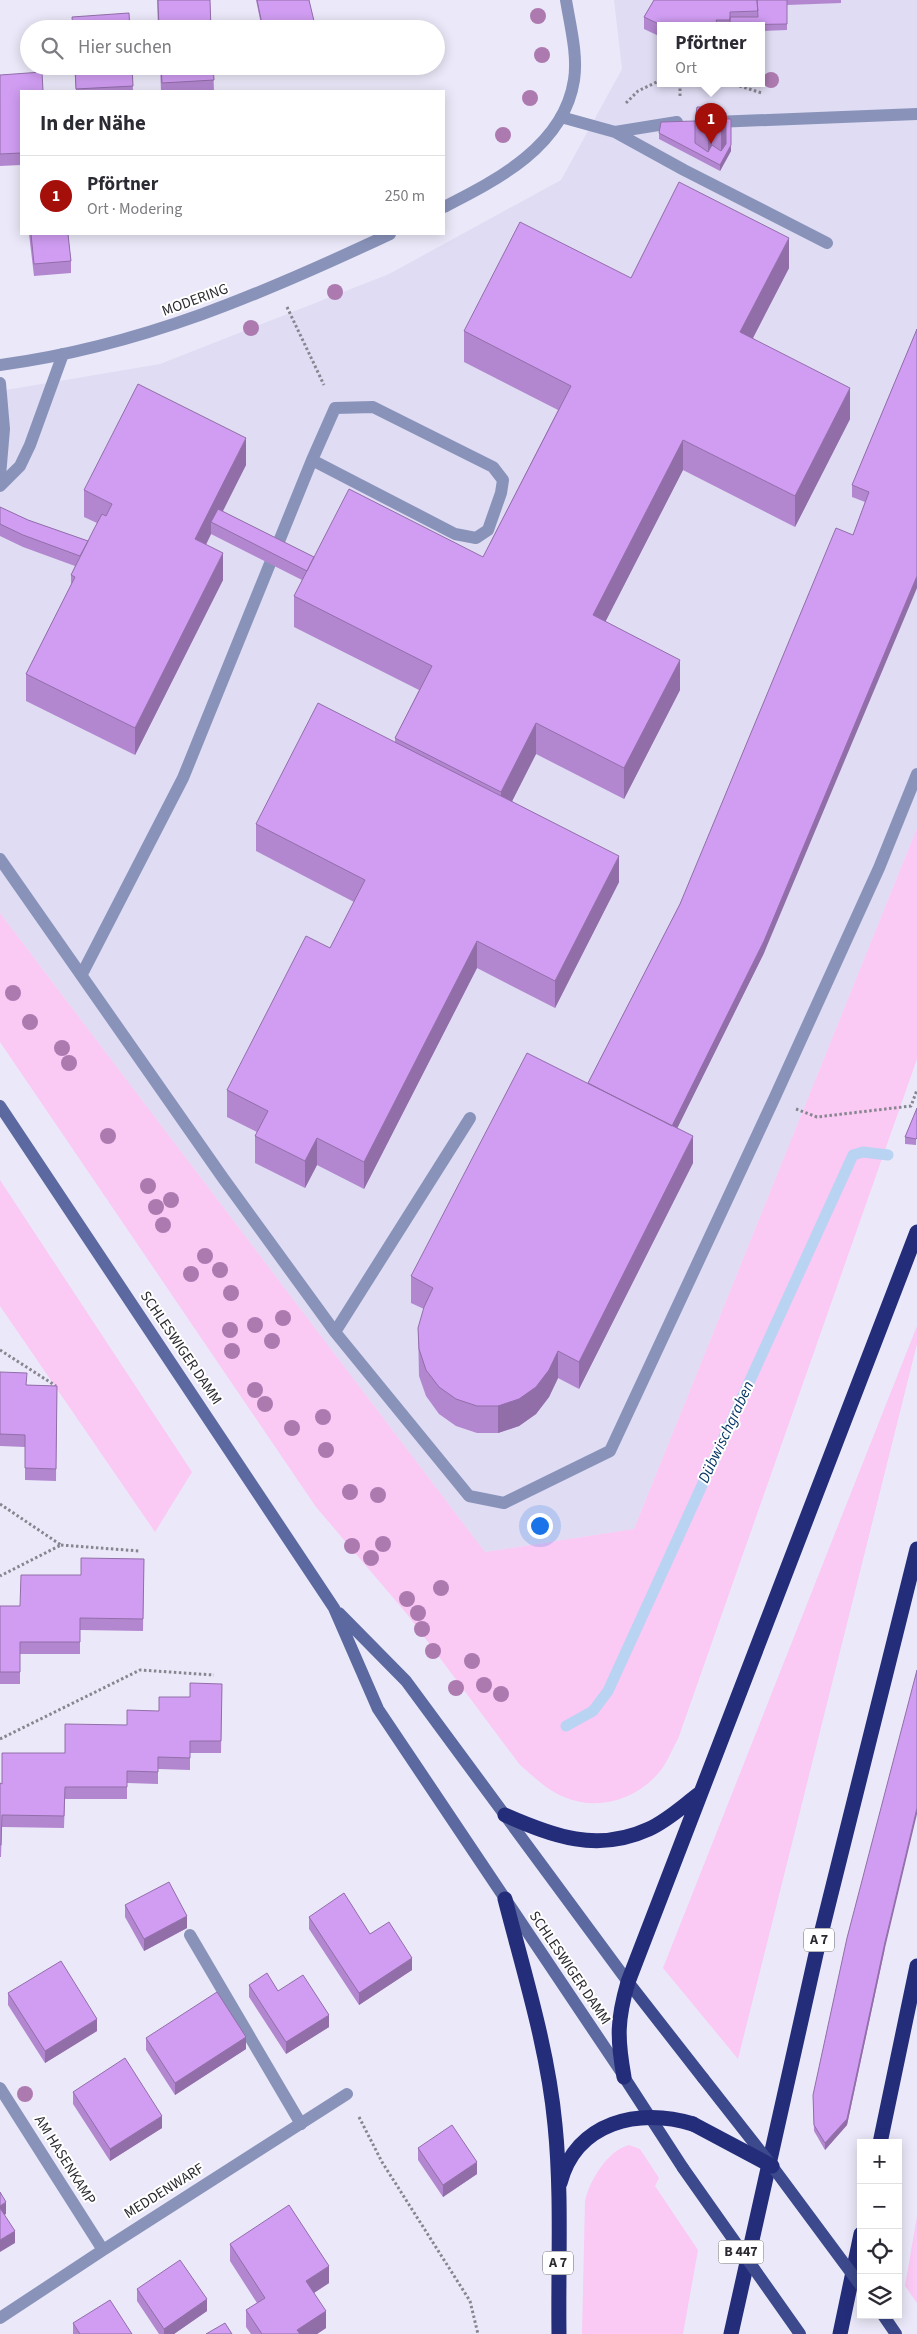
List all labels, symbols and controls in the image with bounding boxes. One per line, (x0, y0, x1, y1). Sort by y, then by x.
search box (20, 20, 445, 75)
popup (657, 22, 765, 87)
text: Pförtner (675, 30, 747, 57)
icon: search (38, 34, 66, 62)
text: Hier suchen (78, 34, 172, 61)
text: Ort (675, 57, 697, 79)
pin: 1 (695, 103, 727, 144)
text: In der Nähe (40, 108, 146, 138)
text: Pförtner (87, 171, 158, 198)
text: 1 (52, 185, 60, 207)
text: 250 m (385, 185, 425, 207)
text: Ort · Modering (87, 198, 182, 220)
street label: MODERING (159, 278, 231, 322)
street label: SCHLESWIGER DAMM (135, 1287, 227, 1409)
water label: Dübwischgraben (693, 1377, 759, 1487)
your location (527, 1513, 553, 1539)
street label: SCHLESWIGER DAMM (524, 1907, 616, 2029)
road number: A 7 (804, 1928, 834, 1952)
street label: AM HASENKAMP (29, 2111, 101, 2209)
map controls (857, 2139, 902, 2319)
button: + (857, 2139, 902, 2184)
street label: MEDDENWARF (120, 2158, 209, 2224)
button: − (857, 2184, 902, 2229)
button: locate (857, 2229, 902, 2274)
road number: B 447 (718, 2240, 764, 2264)
road number: A 7 (543, 2252, 573, 2274)
button: layers (857, 2274, 902, 2319)

